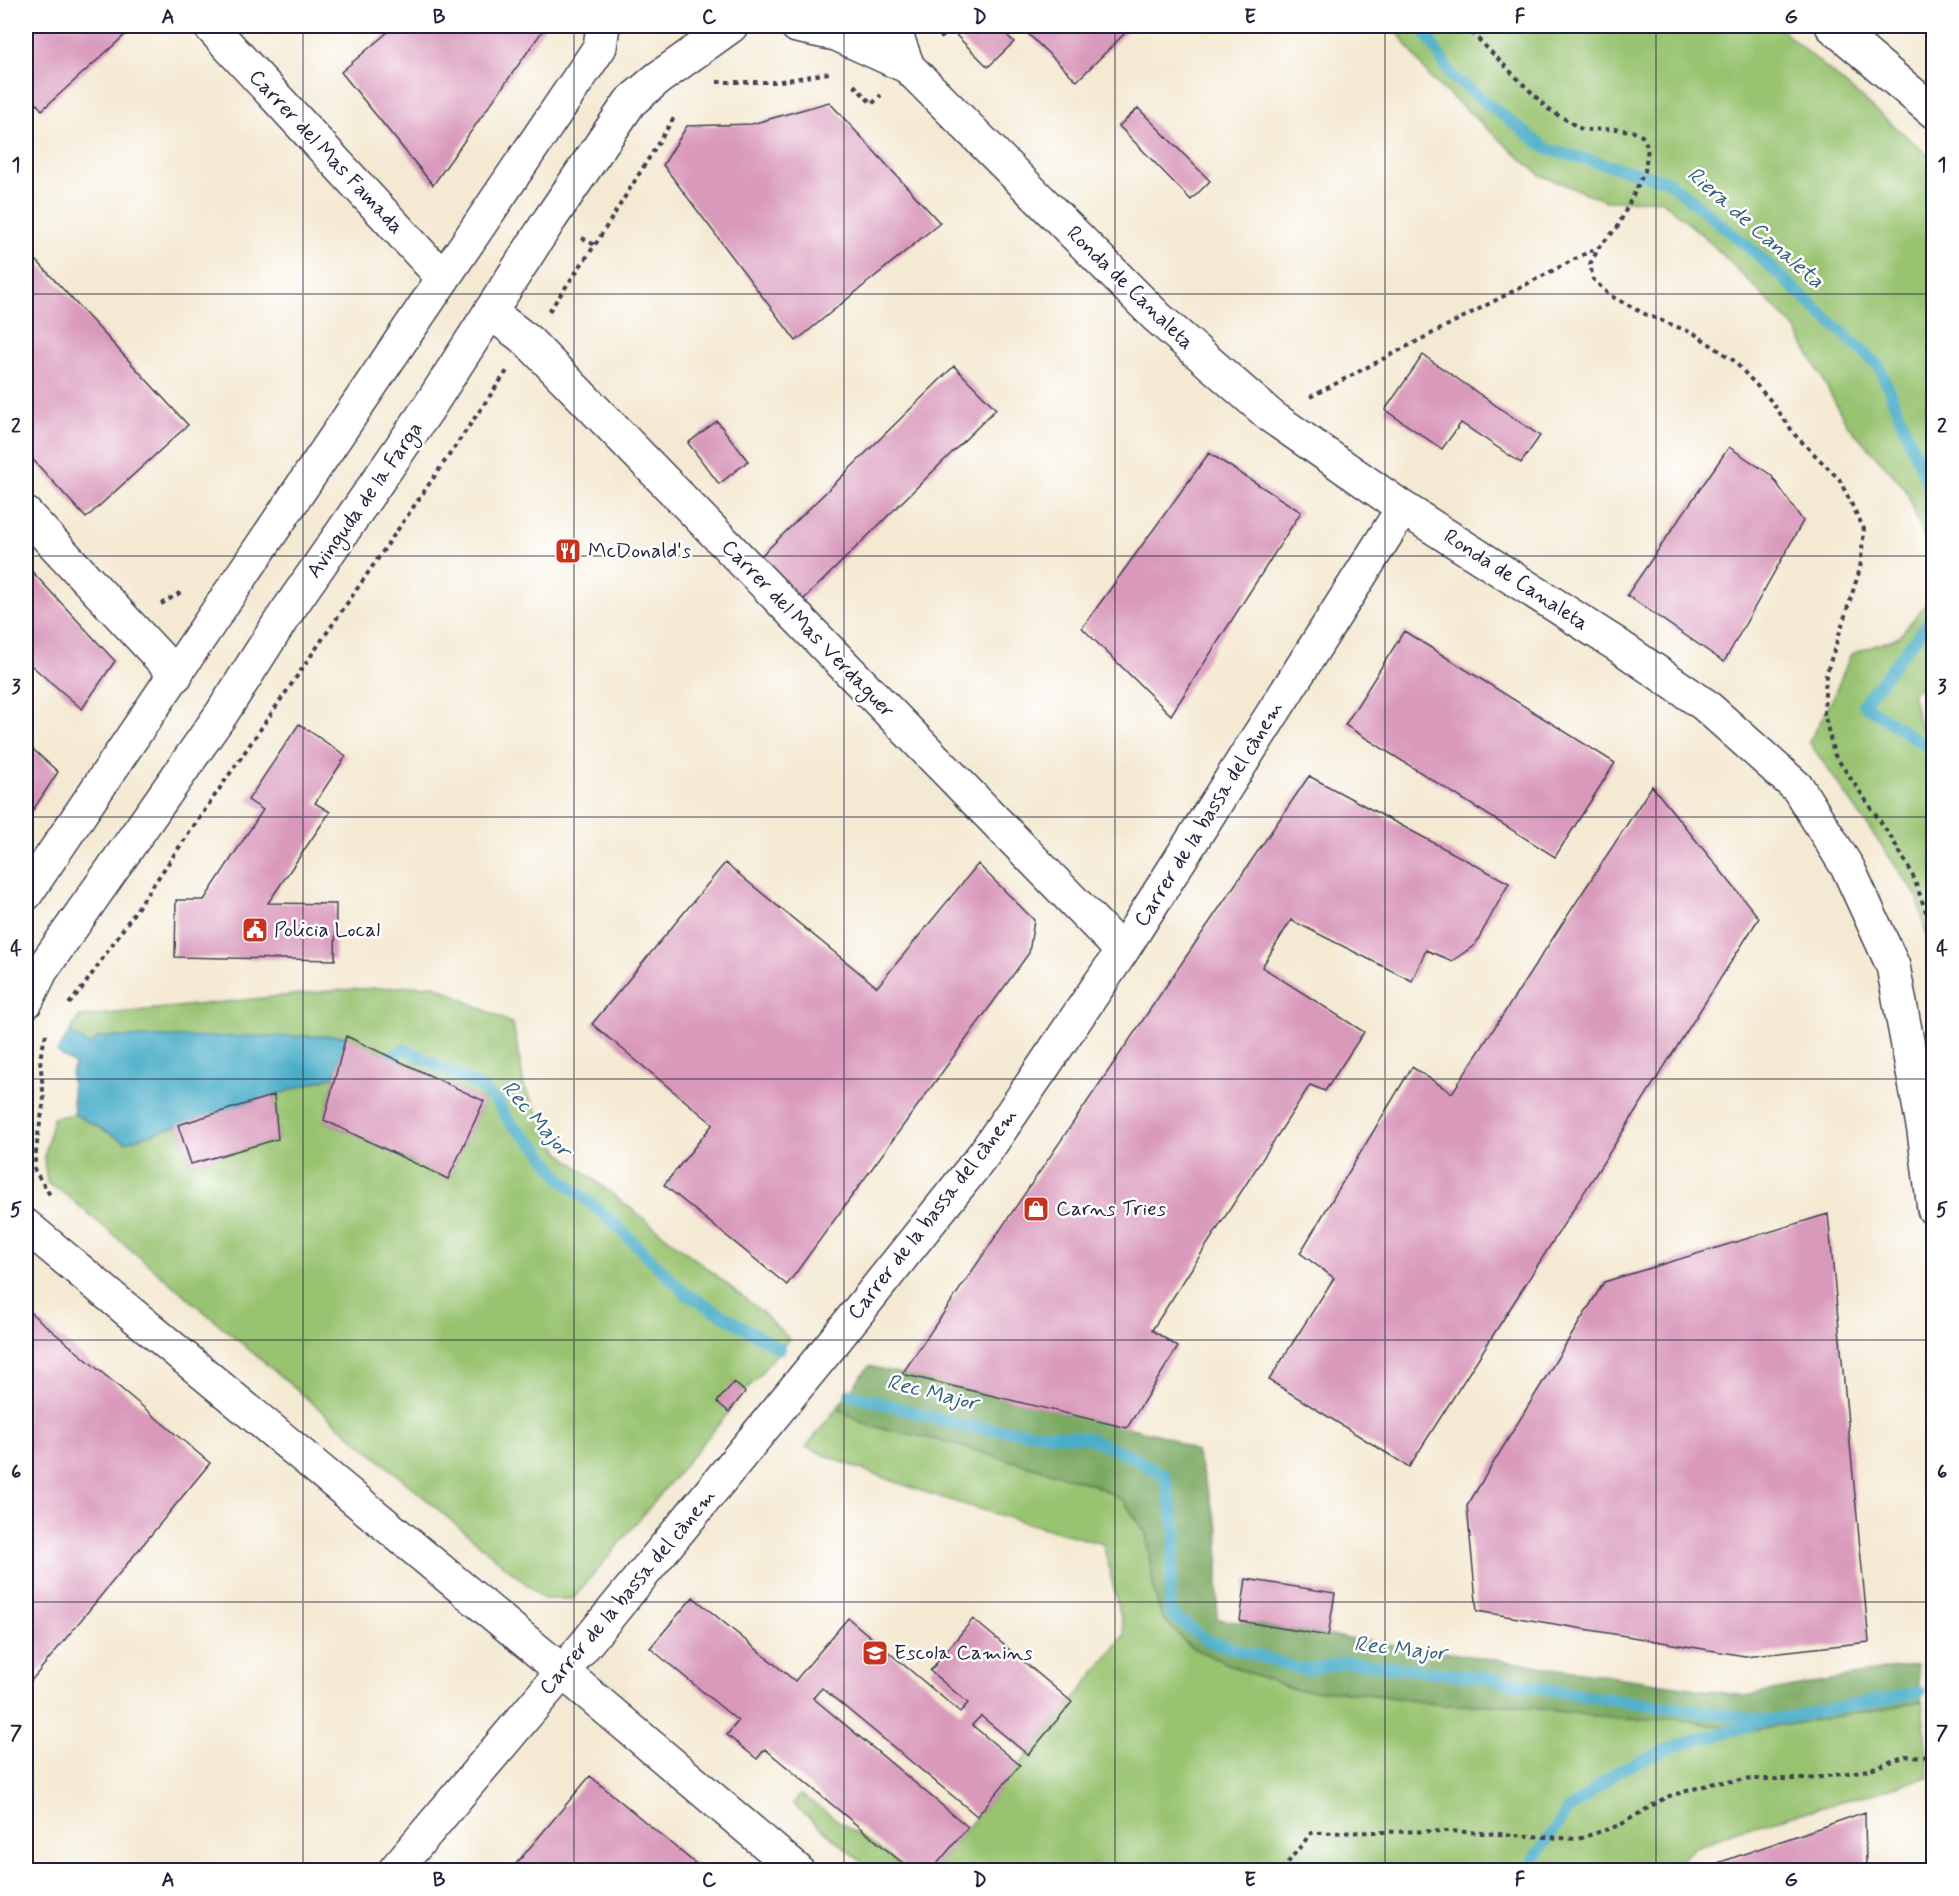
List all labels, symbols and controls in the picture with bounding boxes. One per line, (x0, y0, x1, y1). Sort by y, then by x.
text: A (161, 4, 175, 31)
text: B (433, 4, 446, 31)
text: C (702, 4, 717, 31)
text: D (973, 4, 987, 31)
text: E (1244, 4, 1256, 31)
text: F (1515, 4, 1526, 31)
text: G (1784, 4, 1798, 31)
street label: Carrer del Mas Famada (242, 64, 410, 240)
text: 1 (12, 152, 20, 179)
text: 1 (1938, 152, 1946, 179)
water label: Riera de Canaleta (1681, 161, 1829, 295)
street label: Ronda de Canaleta (1060, 220, 1200, 356)
text: 2 (11, 413, 21, 440)
text: 2 (1937, 413, 1947, 440)
street label: Avinguda de la Farga (300, 416, 430, 584)
street label: Ronda de Canaleta (1438, 523, 1594, 637)
street label: Carrer del Mas Verdaguer (714, 533, 901, 725)
restaurant icon: McDonald's (553, 536, 583, 566)
place label: McDonald's (588, 537, 691, 565)
text: 3 (11, 674, 21, 701)
text: 3 (1937, 674, 1947, 701)
street label: Carrer de la bassa del cànem (1128, 696, 1290, 932)
public building icon: Policia Local (240, 915, 270, 945)
place label: Policia Local (274, 916, 380, 944)
text: 4 (10, 936, 22, 963)
text: 4 (1936, 936, 1948, 963)
water label: Rec Major (495, 1075, 579, 1165)
street label: Carrer de la bassa del cànem (841, 1102, 1025, 1326)
shop icon: Carns Tries (1021, 1194, 1051, 1224)
place label: Carns Tries (1056, 1195, 1166, 1223)
text: 5 (10, 1197, 22, 1224)
text: 5 (1936, 1197, 1948, 1224)
water label: Rec Major (884, 1368, 983, 1418)
text: 6 (11, 1459, 21, 1486)
text: 6 (1937, 1459, 1947, 1486)
street label: Carrer de la bassa del cànem (533, 1483, 723, 1701)
water label: Rec Major (1353, 1630, 1450, 1668)
school or university icon: Escola Camins (860, 1638, 890, 1668)
place label: Escola Camins (894, 1639, 1033, 1667)
text: 7 (10, 1720, 22, 1747)
text: 7 (1936, 1720, 1948, 1747)
text: A (161, 1867, 175, 1894)
text: B (433, 1867, 446, 1894)
text: C (702, 1867, 717, 1894)
text: D (973, 1867, 987, 1894)
text: E (1244, 1867, 1256, 1894)
text: F (1515, 1867, 1526, 1894)
text: G (1784, 1867, 1798, 1894)

